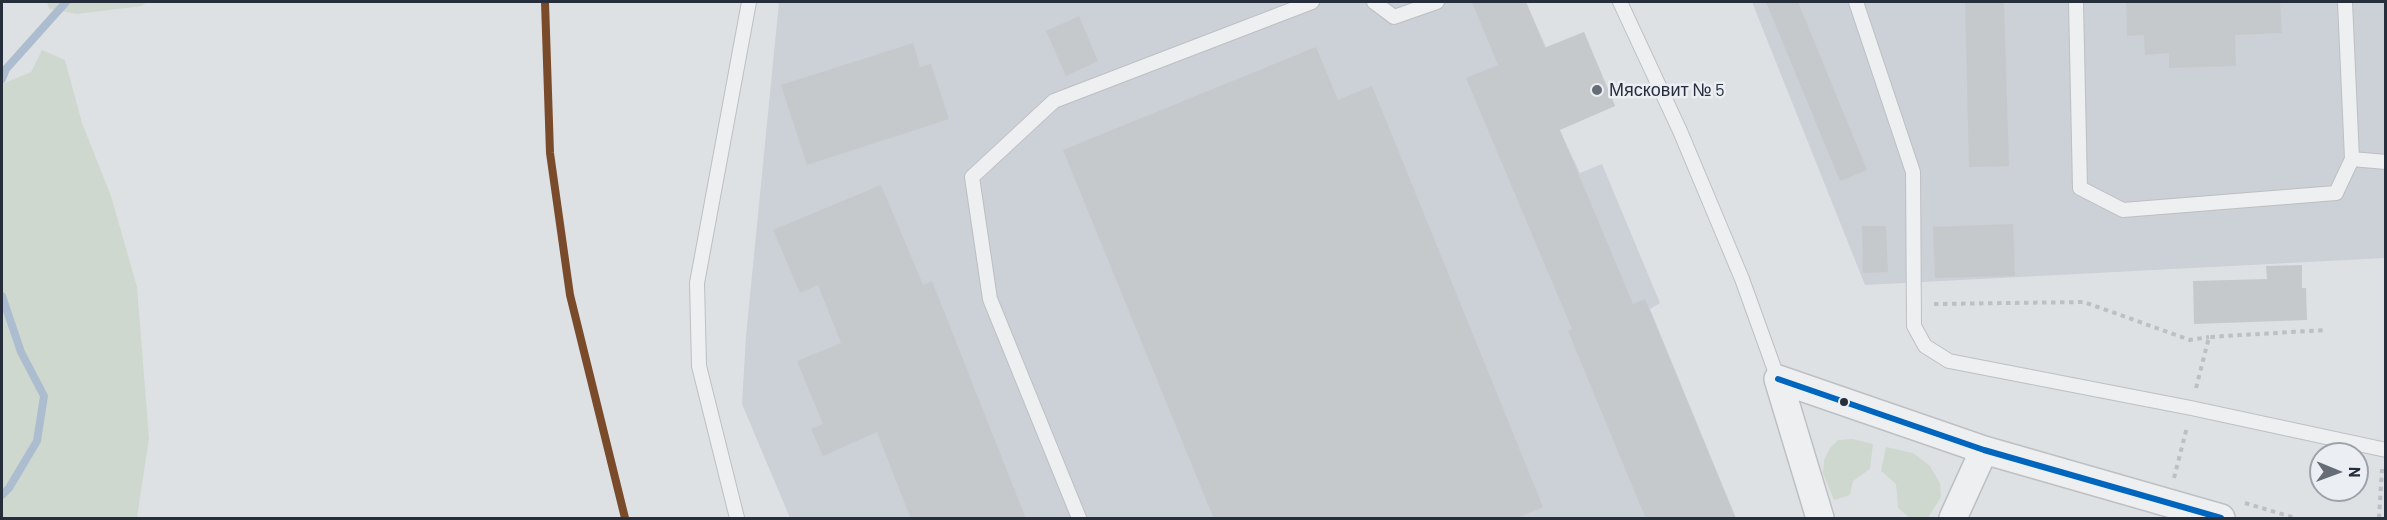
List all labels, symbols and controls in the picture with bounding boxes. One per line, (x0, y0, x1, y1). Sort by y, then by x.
place label: Мясковит № 5 (1609, 79, 1724, 101)
marker: Мясковит № 5 (1590, 83, 1604, 97)
unlabelled marker (1838, 396, 1850, 408)
north arrow (2309, 442, 2369, 502)
text: N (2346, 467, 2365, 478)

